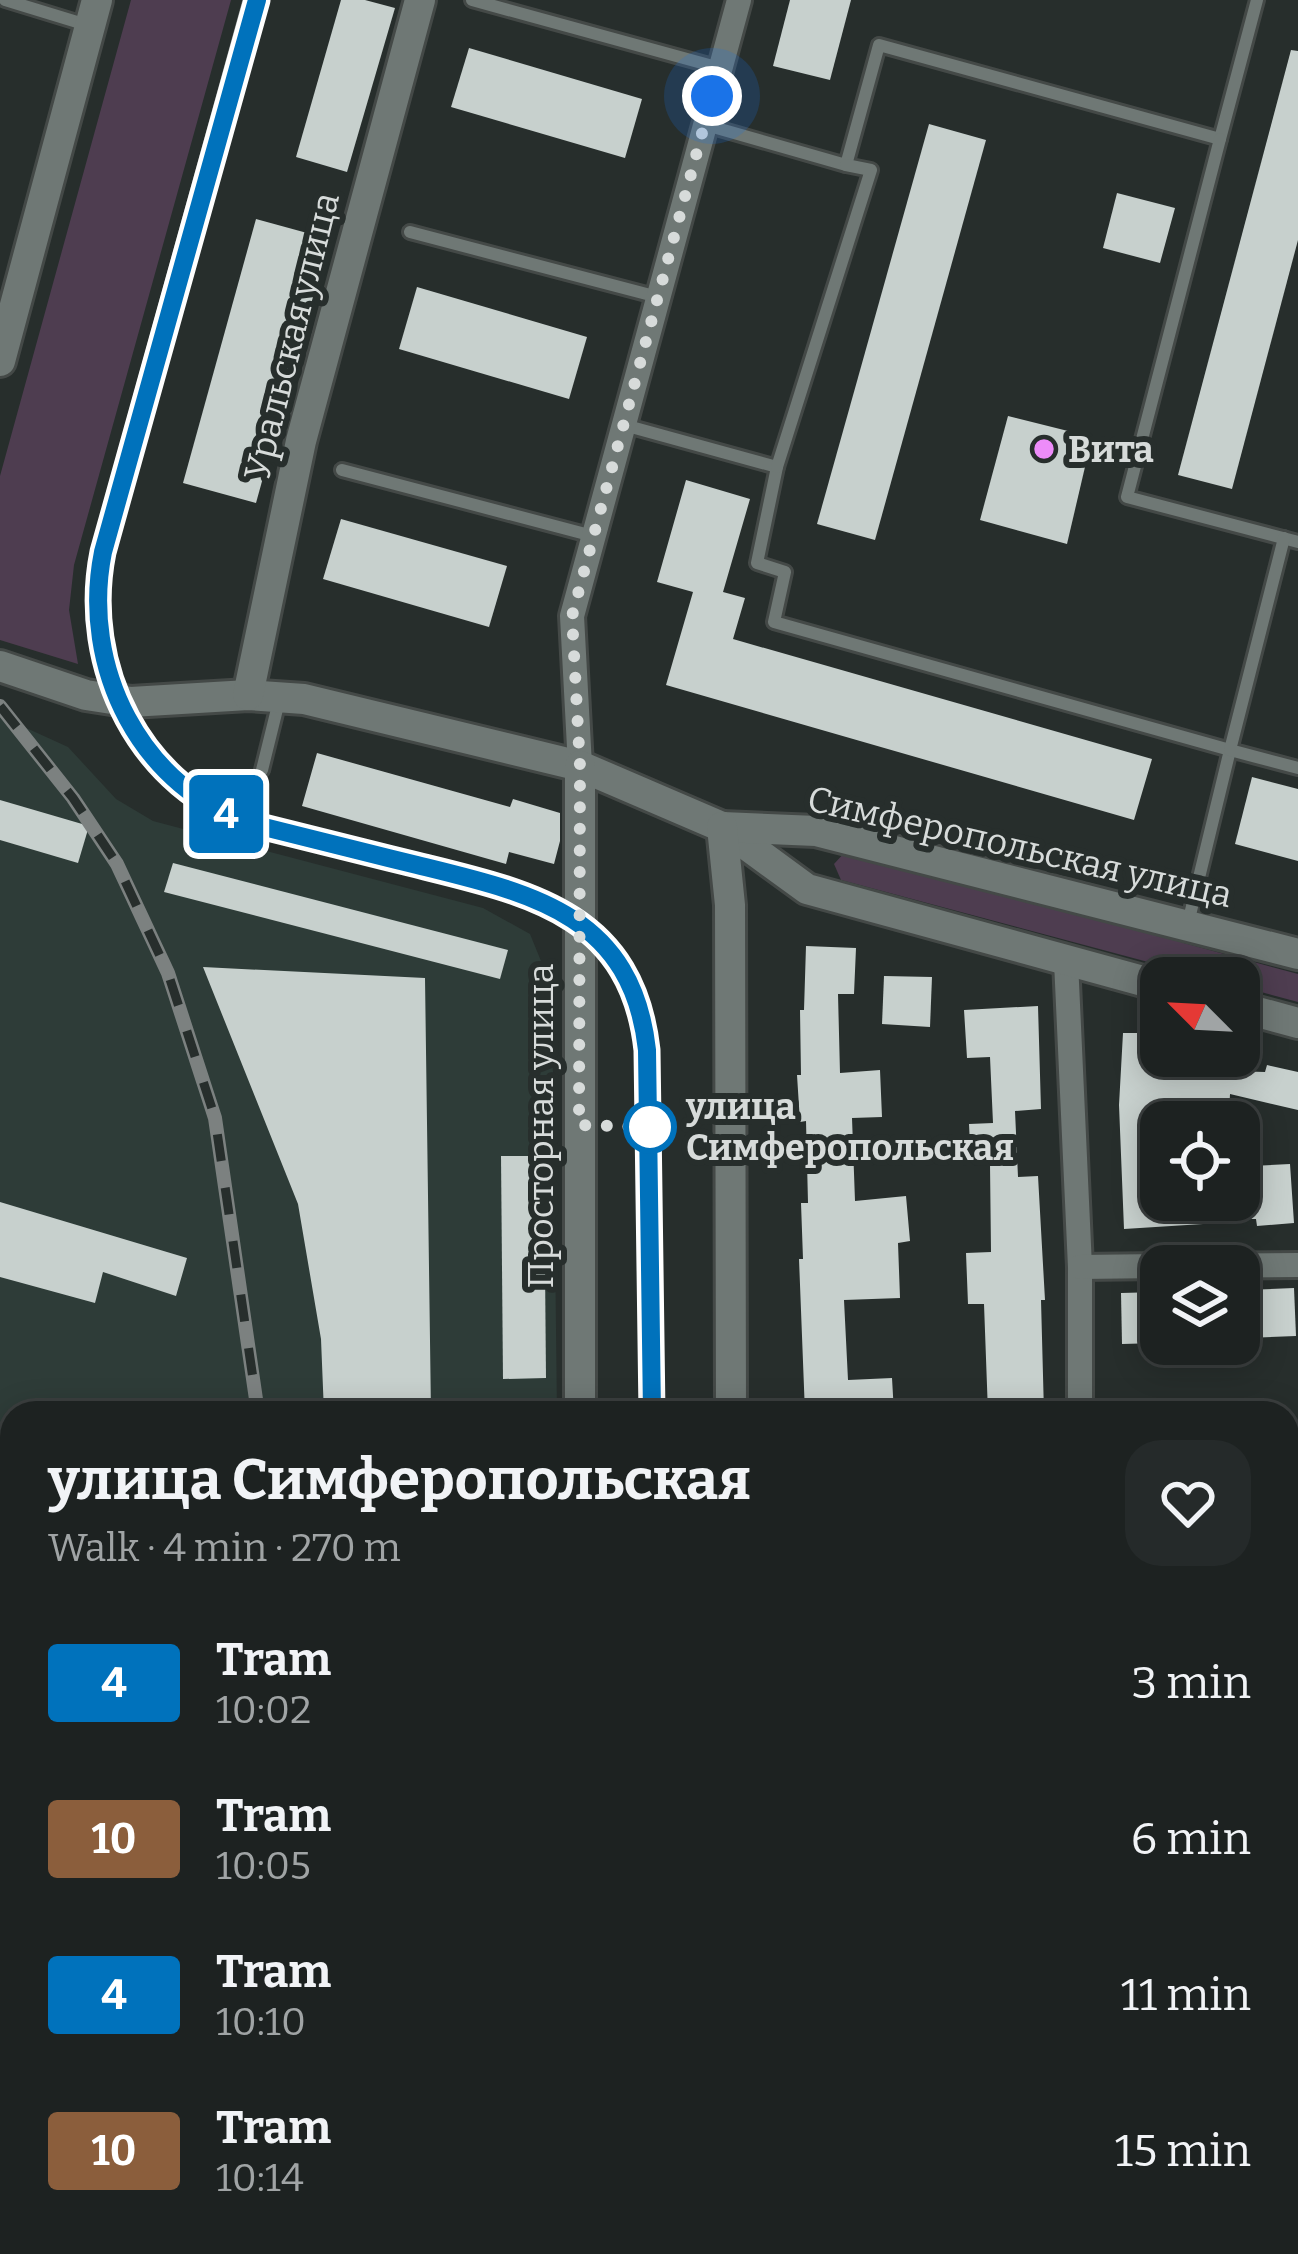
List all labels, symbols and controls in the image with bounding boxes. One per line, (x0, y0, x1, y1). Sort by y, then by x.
your location (682, 66, 742, 126)
street label: Уральская улица (235, 188, 349, 485)
place label: Вита (1068, 428, 1154, 472)
marker: Вита (1031, 436, 1057, 462)
line badge: 4 (187, 775, 265, 853)
street label: Симферопольская улица (803, 777, 1237, 917)
text: 4 (213, 789, 239, 839)
north arrow (1140, 957, 1260, 1077)
map controls (1140, 957, 1260, 1365)
street label: Просторная улица (519, 963, 563, 1288)
place label: улица Симферопольская (685, 1085, 1014, 1170)
button: locate (1140, 1101, 1260, 1221)
marker: улица Симферопольская (625, 1102, 675, 1152)
button: layers (1140, 1245, 1260, 1365)
button: heart (1125, 1440, 1251, 1566)
text: улица Симферопольская (48, 1446, 751, 1514)
text: Walk · 4 min · 270 m (48, 1525, 401, 1571)
text: Tram (216, 1633, 331, 1687)
text: 3 min (1132, 1656, 1251, 1710)
text: 4 (101, 1658, 127, 1708)
text: 10:02 (216, 1687, 311, 1733)
text: Tram (216, 1789, 331, 1843)
text: 6 min (1131, 1812, 1251, 1866)
text: 10 (92, 1814, 136, 1864)
text: 10:05 (216, 1843, 311, 1889)
text: Tram (216, 1945, 331, 1999)
text: 11 min (1121, 1968, 1251, 2022)
text: 4 (101, 1970, 127, 2020)
text: 10:10 (216, 1999, 306, 2045)
text: Tram (216, 2101, 331, 2155)
text: 15 min (1115, 2124, 1251, 2178)
text: 10 (92, 2126, 136, 2176)
text: 10:14 (216, 2155, 304, 2201)

